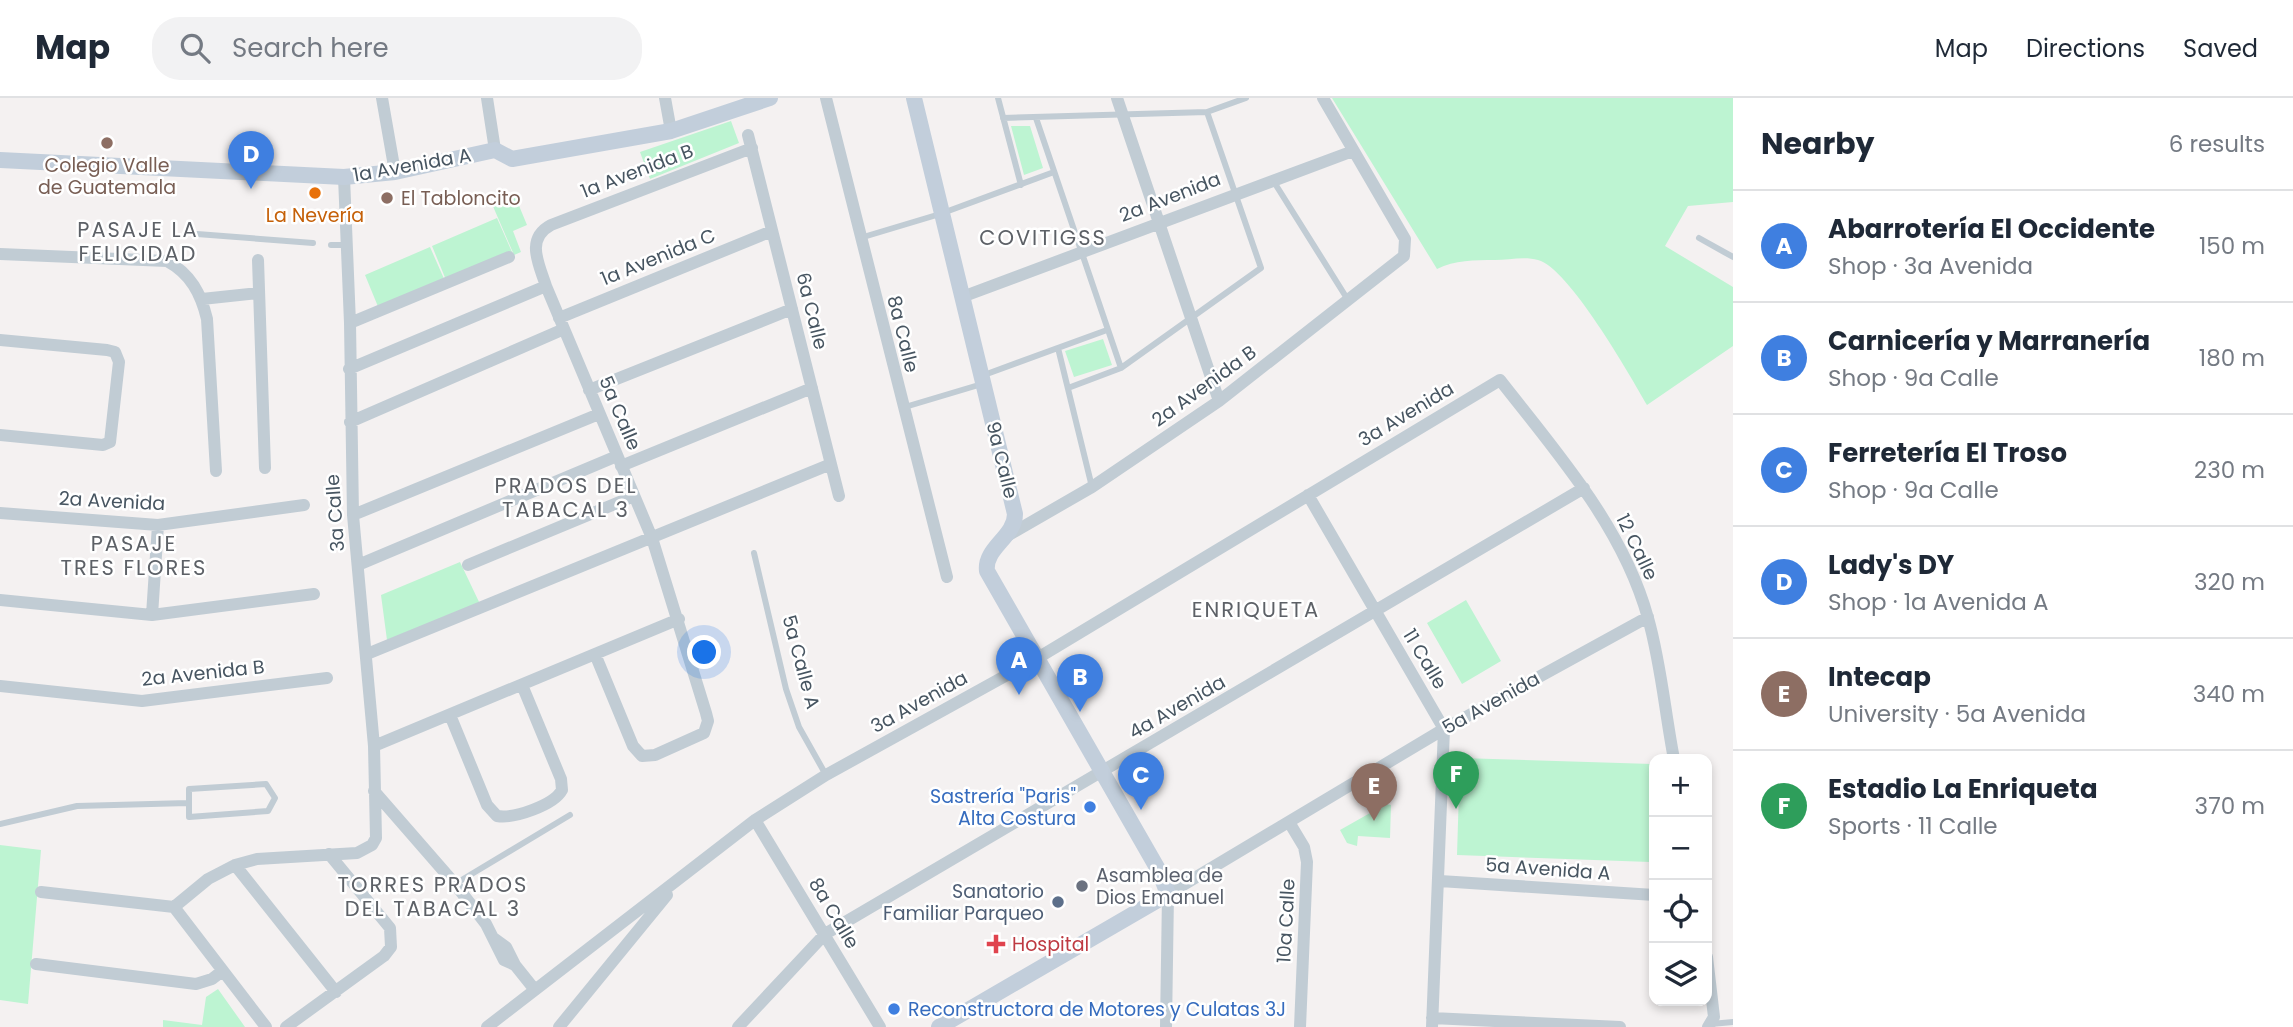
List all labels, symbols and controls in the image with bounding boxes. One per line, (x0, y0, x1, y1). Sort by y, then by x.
search box (152, 17, 642, 80)
text: Map (35, 24, 110, 71)
icon: search (176, 29, 214, 67)
text: Search here (232, 30, 389, 66)
text: Map (1935, 32, 1988, 65)
text: Directions (2026, 32, 2145, 65)
text: Saved (2183, 32, 2258, 65)
text: Nearby (1761, 122, 1875, 165)
text: 6 results (2169, 128, 2265, 160)
pin: D (228, 131, 274, 189)
marker: Colegio Valle de Guatemala (99, 135, 115, 151)
street label: 1a Avenida B (577, 137, 697, 205)
street label: 1a Avenida A (351, 141, 473, 189)
place label: Colegio Valle de Guatemala (38, 152, 176, 201)
street label: 2a Avenida (1115, 165, 1225, 229)
marker: La Nevería (307, 185, 323, 201)
place label: El Tabloncito (401, 185, 521, 212)
marker: El Tabloncito (379, 190, 395, 206)
place label: La Nevería (266, 202, 364, 229)
text: Abarrotería El Occidente (1828, 211, 2155, 247)
district label: PASAJE LA FELICIDAD (77, 215, 199, 268)
street label: 1a Avenida C (597, 222, 719, 292)
district label: COVITIGSS (979, 223, 1107, 252)
text: A (1776, 230, 1792, 262)
text: 150 m (2199, 230, 2265, 262)
text: Shop · 3a Avenida (1828, 250, 2033, 282)
street label: 6a Calle (789, 270, 835, 352)
street label: 8a Calle (880, 293, 926, 375)
text: Carnicería y Marranería (1828, 323, 2150, 359)
street label: 2a Avenida B (1146, 339, 1262, 433)
text: B (1776, 342, 1792, 374)
text: 180 m (2199, 342, 2265, 374)
text: Shop · 9a Calle (1828, 362, 1999, 394)
street label: 5a Calle (592, 372, 648, 454)
street label: 3a Avenida (1353, 375, 1459, 453)
street label: 9a Calle (979, 419, 1025, 501)
text: Ferretería El Troso (1828, 435, 2067, 471)
text: C (1775, 454, 1793, 486)
text: 230 m (2194, 454, 2265, 486)
district label: PRADOS DEL TABACAL 3 (494, 471, 638, 524)
street label: 3a Calle (319, 473, 351, 553)
text: Shop · 9a Calle (1828, 474, 1999, 506)
street label: 2a Avenida (58, 485, 166, 517)
street label: 12 Calle (1609, 509, 1665, 585)
district label: PASAJE TRES FLORES (61, 529, 207, 582)
text: Lady's DY (1828, 547, 1954, 583)
text: D (1776, 566, 1792, 598)
text: 320 m (2194, 566, 2265, 598)
text: Shop · 1a Avenida A (1828, 586, 2048, 618)
district label: ENRIQUETA (1192, 595, 1320, 624)
street label: 5a Calle A (775, 612, 827, 712)
street label: 11 Calle (1396, 624, 1454, 694)
your location (687, 635, 721, 669)
pin: A (996, 637, 1042, 695)
street label: 2a Avenida B (140, 653, 266, 693)
pin: B (1057, 654, 1103, 712)
text: Intecap (1828, 659, 1931, 695)
street label: 3a Avenida (866, 664, 972, 740)
street label: 5a Avenida (1437, 665, 1545, 741)
street label: 4a Avenida (1124, 668, 1230, 746)
text: E (1778, 678, 1790, 710)
text: 340 m (2193, 678, 2265, 710)
text: University · 5a Avenida (1828, 698, 2086, 730)
pin: F (1433, 751, 1479, 809)
pin: C (1118, 752, 1164, 810)
map controls (1649, 754, 1712, 1006)
button: + (1649, 754, 1712, 817)
pin: E (1351, 763, 1397, 821)
text: Estadio La Enriqueta (1828, 771, 2098, 807)
place label: Sastrería "Paris" Alta Costura (930, 783, 1076, 832)
text: F (1778, 790, 1790, 822)
text: 370 m (2195, 790, 2265, 822)
marker: Sastrería "Paris" Alta Costura (1082, 799, 1098, 815)
text: Sports · 11 Calle (1828, 810, 1998, 842)
button: − (1649, 817, 1712, 880)
street label: 5a Avenida A (1484, 851, 1612, 887)
place label: Asamblea de Dios Emanuel (1096, 862, 1224, 911)
district label: TORRES PRADOS DEL TABACAL 3 (338, 870, 528, 923)
street label: 8a Calle (802, 872, 866, 954)
place label: Sanatorio Familiar Parqueo (883, 878, 1044, 927)
marker: Asamblea de Dios Emanuel (1074, 878, 1090, 894)
street label: 10a Calle (1270, 878, 1302, 964)
button: locate (1649, 880, 1712, 943)
marker: Sanatorio Familiar Parqueo (1050, 894, 1066, 910)
place label: Hospital (1012, 931, 1089, 958)
marker: Hospital (986, 934, 1006, 954)
button: layers (1649, 943, 1712, 1006)
place label: Reconstructora de Motores y Culatas 3J (908, 996, 1286, 1023)
marker: Reconstructora de Motores y Culatas 3J (886, 1001, 902, 1017)

